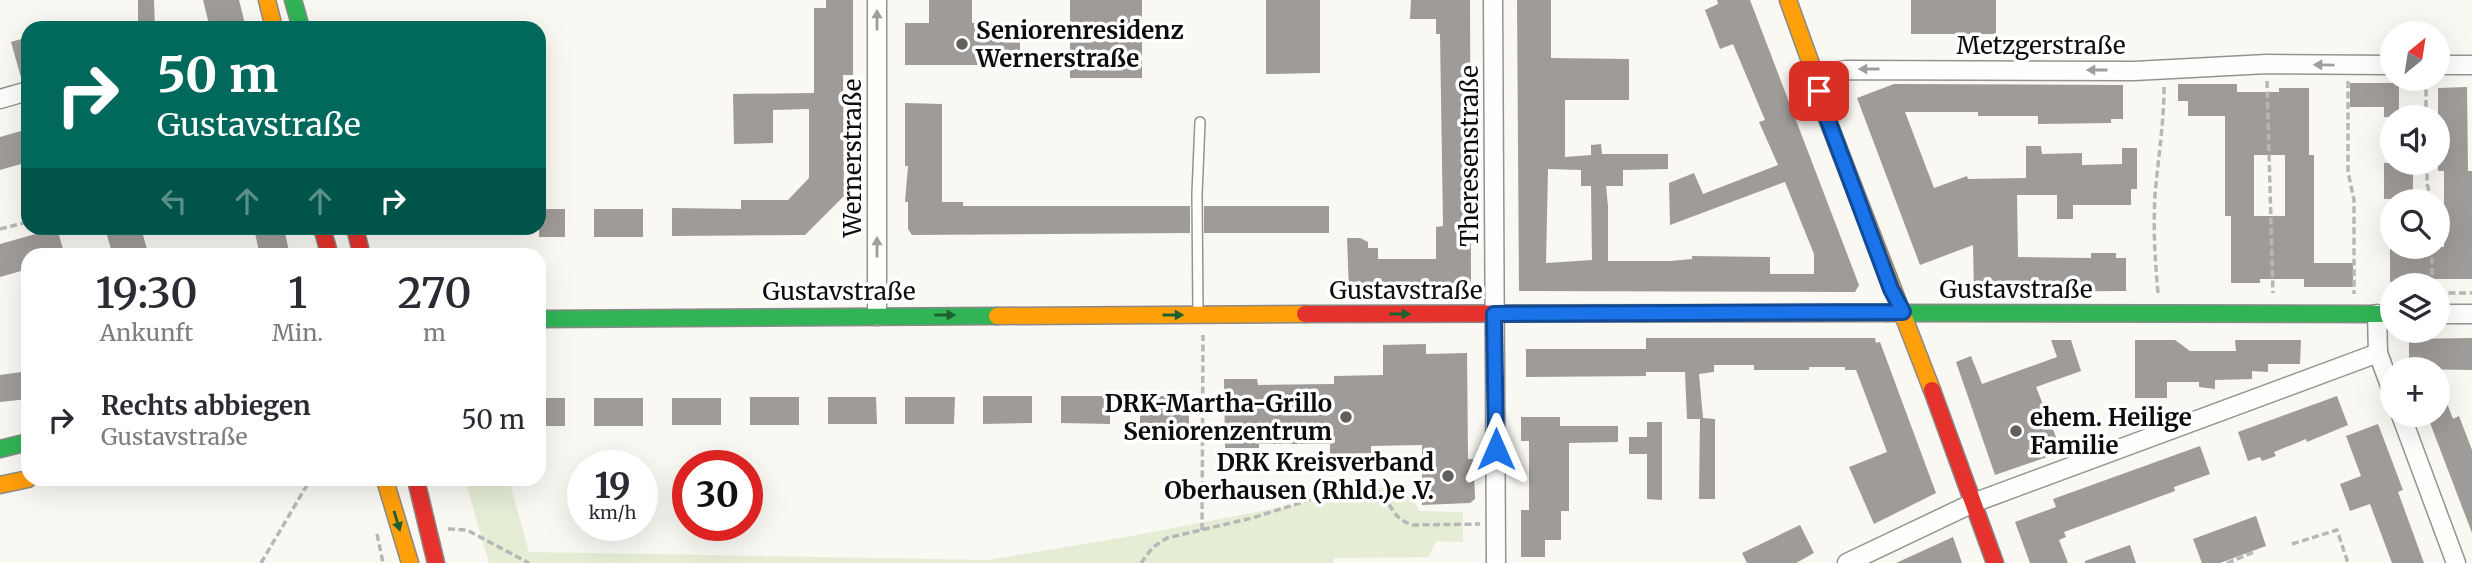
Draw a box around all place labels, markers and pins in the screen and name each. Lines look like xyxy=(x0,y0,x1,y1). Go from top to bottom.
place label: Seniorenresidenz Wernerstraße xyxy=(975,15,1184,74)
marker: Seniorenresidenz Wernerstraße xyxy=(954,36,970,52)
pin xyxy=(1789,61,1849,121)
place label: DRK-Martha-Grillo Seniorenzentrum xyxy=(1104,388,1332,447)
place label: ehem. Heilige Familie xyxy=(2030,402,2192,461)
marker: DRK-Martha-Grillo Seniorenzentrum xyxy=(1338,409,1354,425)
marker: ehem. Heilige Familie xyxy=(2008,423,2024,439)
place label: DRK Kreisverband Oberhausen (Rhld.)e .V. xyxy=(1164,447,1434,506)
marker: DRK Kreisverband Oberhausen (Rhld.)e .V. xyxy=(1440,468,1456,484)

